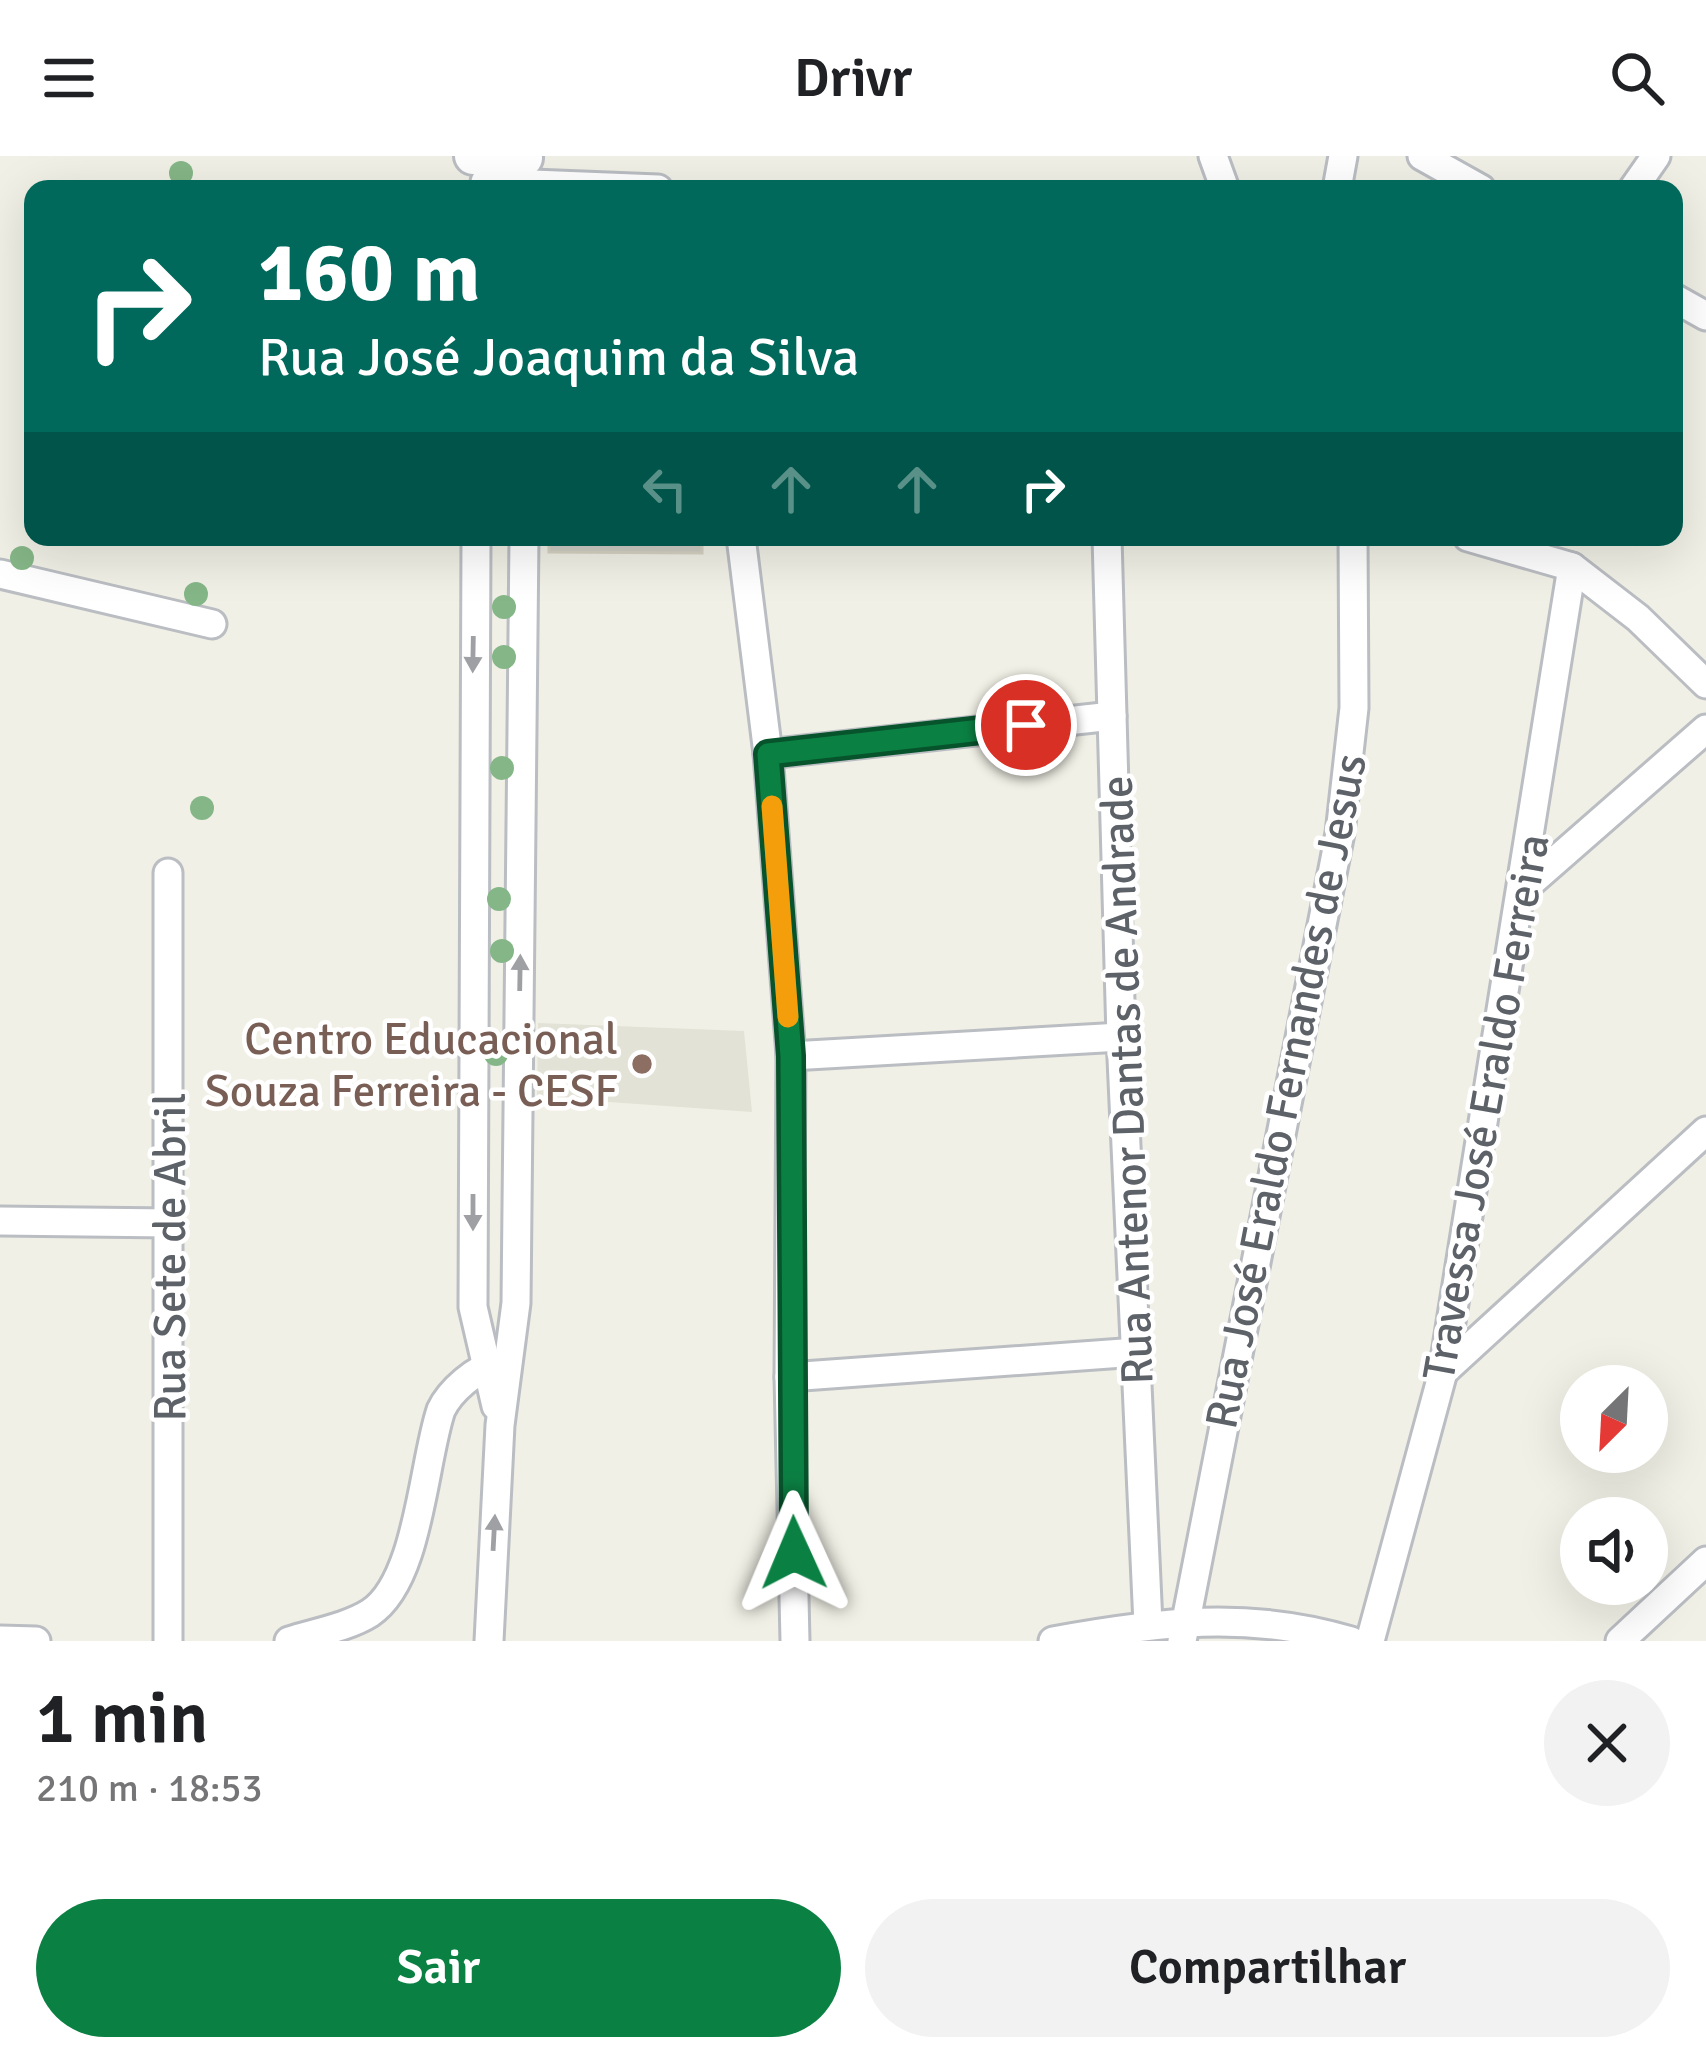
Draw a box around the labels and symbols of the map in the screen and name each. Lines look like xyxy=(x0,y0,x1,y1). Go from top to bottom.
one-way arrow xyxy=(464,636,483,674)
pin xyxy=(975,674,1077,776)
street label: Rua José Eraldo Fernandes de Jesus xyxy=(1194,749,1379,1433)
street label: Rua Antenor Dantas de Andrade xyxy=(1089,774,1166,1385)
street label: Travessa José Eraldo Ferreira xyxy=(1411,830,1562,1385)
one-way arrow xyxy=(511,953,530,991)
place label: Centro Educacional Souza Ferreira - CESF xyxy=(205,1012,618,1119)
marker: Centro Educacional Souza Ferreira - CESF xyxy=(629,1051,655,1077)
street label: Rua Sete de Abril xyxy=(143,1093,198,1421)
one-way arrow xyxy=(463,1194,483,1232)
north arrow xyxy=(1560,1365,1668,1473)
position arrow xyxy=(731,1490,857,1616)
one-way arrow xyxy=(485,1514,504,1551)

